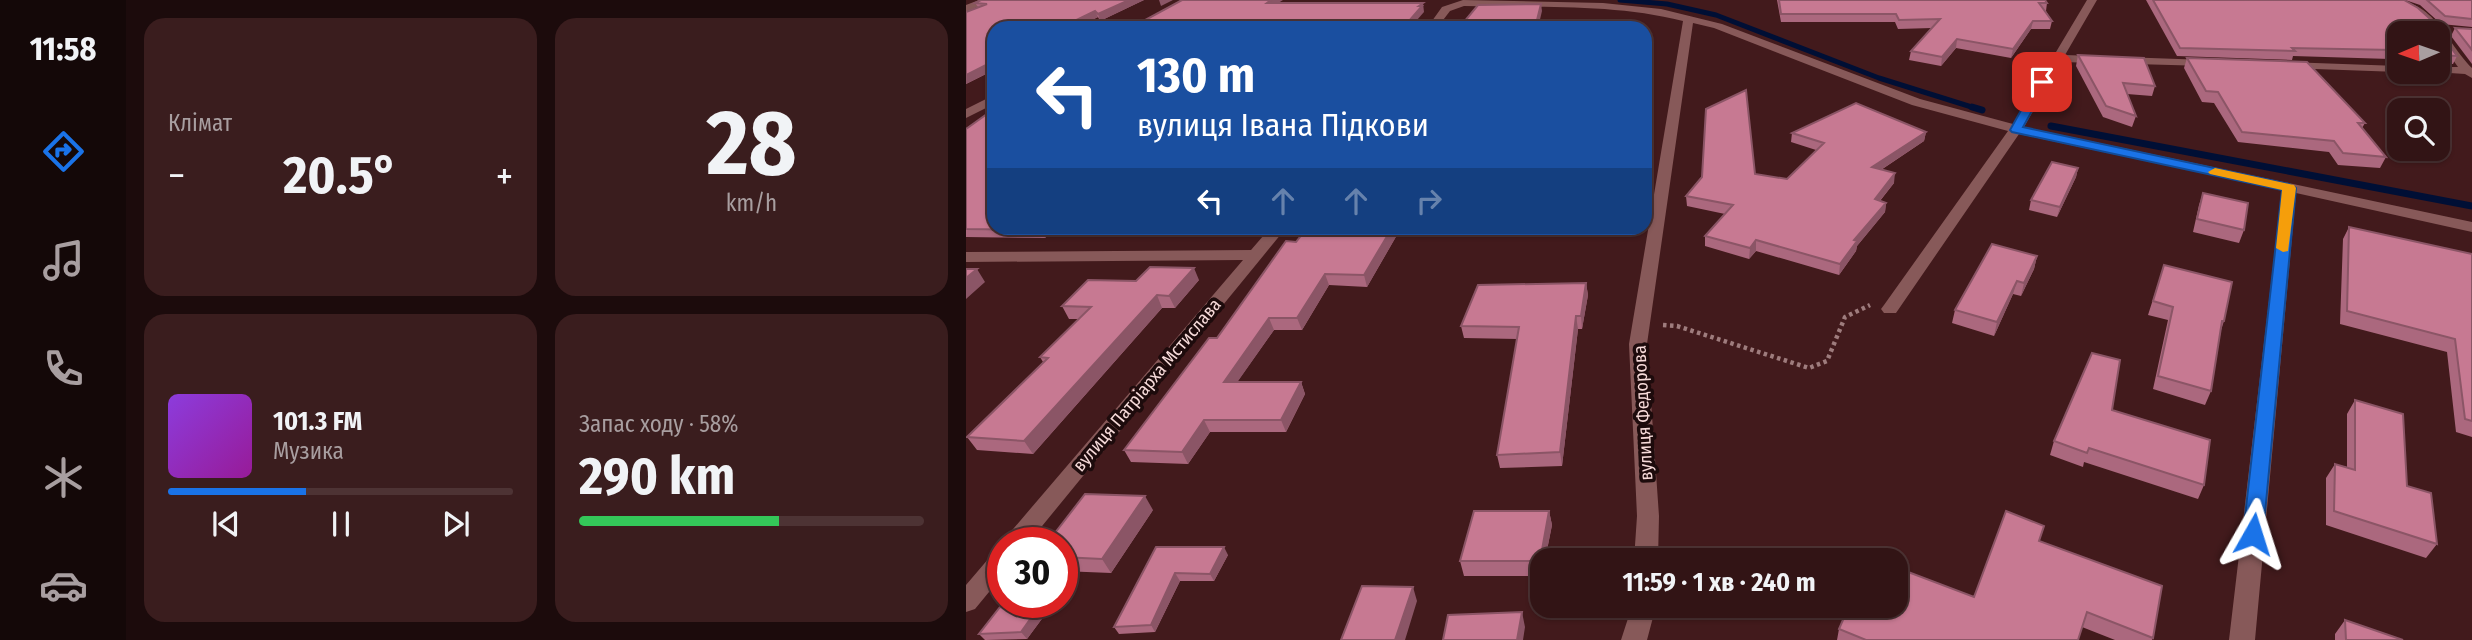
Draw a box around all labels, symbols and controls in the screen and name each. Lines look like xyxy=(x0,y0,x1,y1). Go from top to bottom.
north arrow xyxy=(2387,21,2450,84)
map controls xyxy=(2387,21,2450,161)
text: 11:58 xyxy=(30,30,96,68)
text: 130 m xyxy=(1137,46,1255,105)
icon: left xyxy=(1022,49,1113,140)
pin xyxy=(2012,52,2072,112)
icon: arrive xyxy=(2023,63,2061,101)
text: 28 xyxy=(706,89,797,198)
button: search xyxy=(2387,98,2450,161)
text: вулиця Івана Підкови xyxy=(1137,106,1429,144)
text: Клімат xyxy=(168,109,232,137)
icon: directions xyxy=(39,127,88,176)
text: 20.5° xyxy=(283,144,398,207)
text: − xyxy=(168,153,185,199)
text: + xyxy=(496,153,513,199)
icon: left xyxy=(1191,182,1229,220)
icon: ahead xyxy=(1264,182,1302,220)
icon: ahead xyxy=(1337,182,1375,220)
icon: right xyxy=(1410,182,1448,220)
text: km/h xyxy=(726,189,777,217)
icon: music xyxy=(39,236,88,285)
street label: вулиця Патріарха Мстислава xyxy=(1068,294,1226,476)
icon: phone xyxy=(39,344,88,393)
street label: вулиця Федорова xyxy=(1628,345,1658,481)
text: 101.3 FM xyxy=(273,406,362,437)
text: Запас ходу · 58% xyxy=(579,410,738,438)
text: Музика xyxy=(273,437,344,465)
text: 290 km xyxy=(579,445,735,508)
icon: climate xyxy=(39,453,88,502)
position arrow xyxy=(2216,497,2290,571)
icon: previous xyxy=(207,505,245,543)
icon: pause xyxy=(322,505,360,543)
icon: next xyxy=(437,505,475,543)
speed limit sign: 30 xyxy=(987,527,1078,618)
icon: car xyxy=(39,561,88,610)
text: 11:59 · 1 хв · 240 m xyxy=(1622,567,1816,598)

